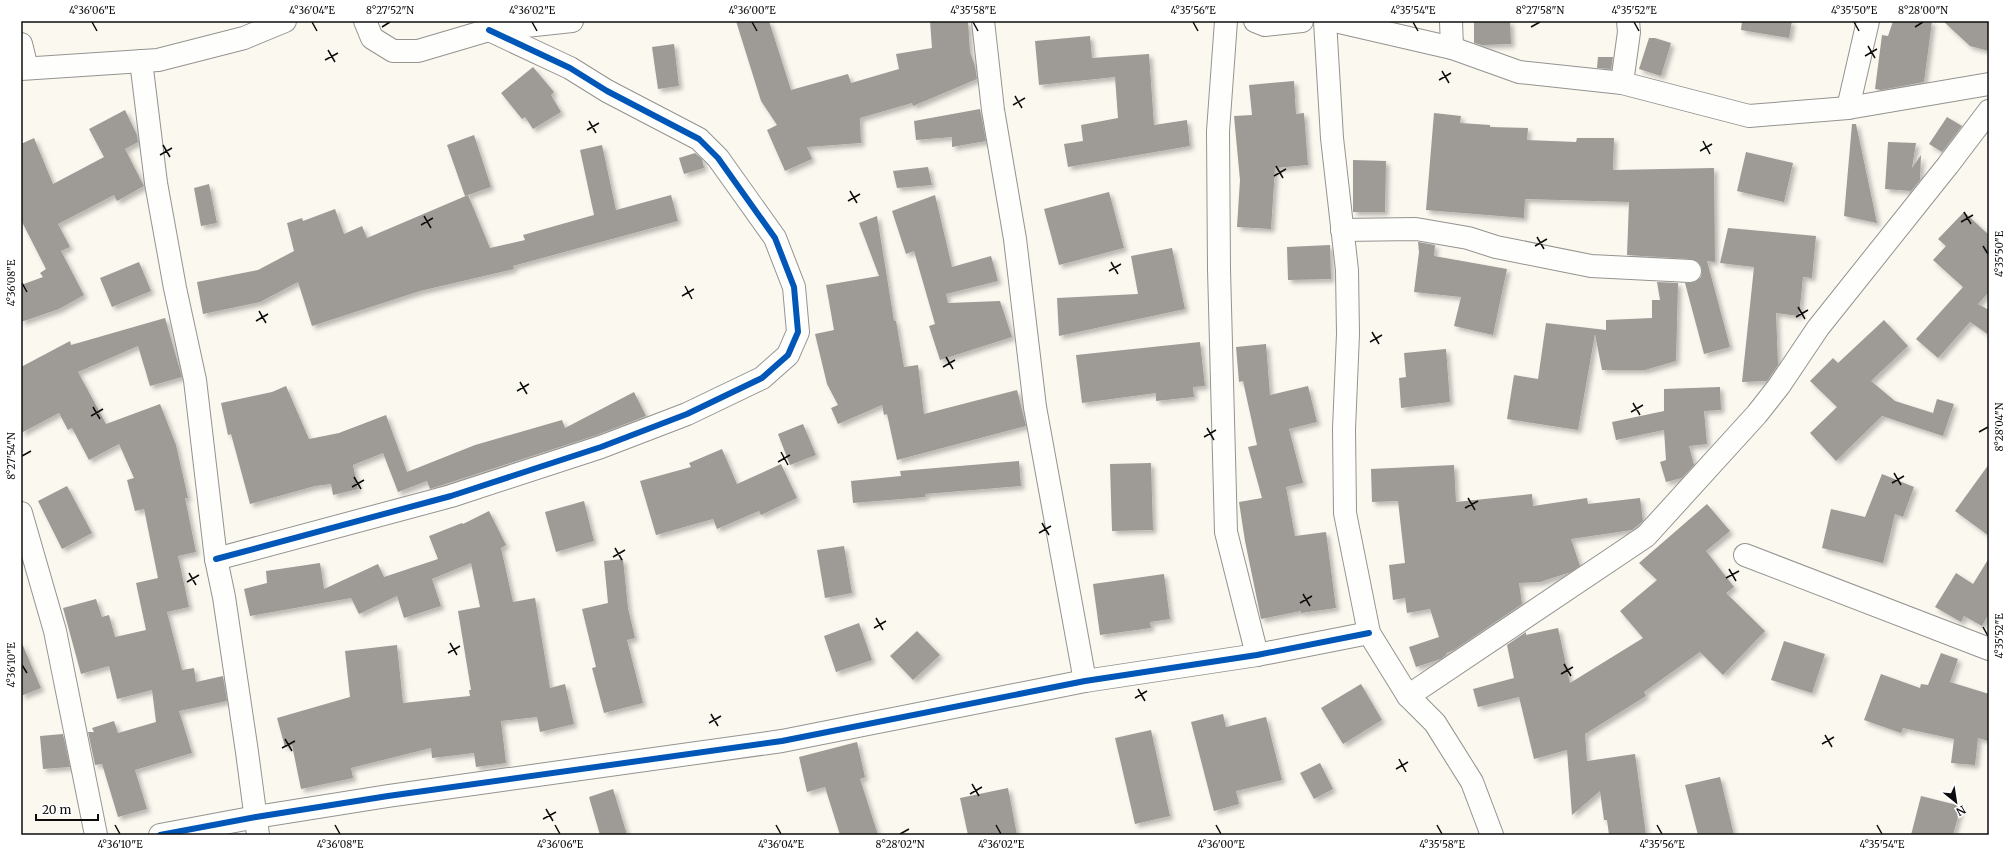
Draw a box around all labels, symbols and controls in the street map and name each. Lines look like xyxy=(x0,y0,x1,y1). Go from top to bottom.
text: 4°36'06"E xyxy=(69,4,116,17)
text: 4°36'04"E xyxy=(289,4,336,17)
text: 8°27'52"N xyxy=(366,4,414,17)
text: 4°36'02"E xyxy=(509,4,556,17)
text: 4°36'00"E xyxy=(728,4,776,17)
text: 4°35'58"E xyxy=(950,4,996,17)
text: 4°35'56"E xyxy=(1170,4,1216,17)
text: 4°35'54"E xyxy=(1391,4,1436,17)
text: 8°27'58"N xyxy=(1516,4,1564,17)
text: 4°35'52"E xyxy=(1611,4,1657,17)
text: 4°35'50"E xyxy=(1831,4,1878,17)
text: 8°28'00"N xyxy=(1898,4,1948,17)
text: 4°35'50"E xyxy=(1993,230,2006,277)
text: 4°36'08"E xyxy=(5,259,18,306)
text: 8°28'04"N xyxy=(1993,402,2006,451)
text: 8°27'54"N xyxy=(5,432,18,480)
text: 4°35'52"E xyxy=(1993,613,2006,659)
text: 4°36'10"E xyxy=(5,642,18,687)
north arrow xyxy=(1936,782,1976,822)
scale bar xyxy=(36,796,98,822)
text: 20 m xyxy=(42,802,71,817)
text: N xyxy=(1953,802,1968,819)
text: 4°36'10"E xyxy=(98,838,143,851)
text: 4°36'08"E xyxy=(317,838,364,851)
text: 4°36'06"E xyxy=(537,838,584,851)
text: 4°36'04"E xyxy=(758,838,805,851)
text: 8°28'02"N xyxy=(875,838,925,851)
text: 4°36'02"E xyxy=(978,838,1025,851)
text: 4°36'00"E xyxy=(1197,838,1245,851)
text: 4°35'58"E xyxy=(1419,838,1465,851)
text: 4°35'56"E xyxy=(1639,838,1685,851)
text: 4°35'54"E xyxy=(1860,838,1905,851)

